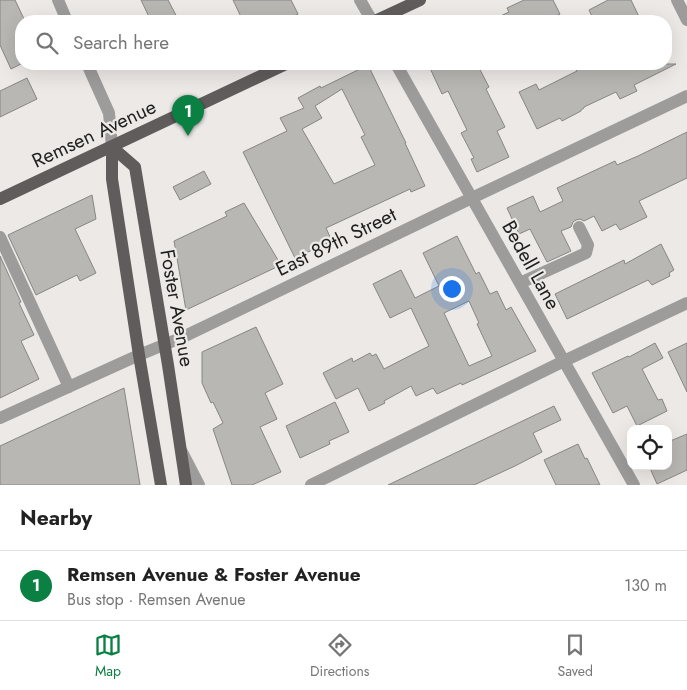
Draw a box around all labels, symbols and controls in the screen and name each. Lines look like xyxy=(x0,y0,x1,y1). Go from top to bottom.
search box xyxy=(15,15,672,70)
icon: search xyxy=(33,29,61,57)
text: Search here xyxy=(73,29,169,56)
street label: Remsen Avenue xyxy=(27,92,161,176)
pin: 1 xyxy=(172,95,204,136)
street label: East 89th Street xyxy=(271,200,401,284)
street label: Bedell Lane xyxy=(495,215,567,315)
street label: Foster Avenue xyxy=(152,247,202,369)
your location xyxy=(439,276,465,302)
map controls xyxy=(627,425,672,470)
button: locate xyxy=(627,425,672,470)
text: Nearby xyxy=(20,503,92,533)
text: Remsen Avenue & Foster Avenue xyxy=(67,561,361,588)
text: 1 xyxy=(32,574,40,597)
text: 130 m xyxy=(624,574,667,597)
text: Bus stop · Remsen Avenue xyxy=(67,588,246,611)
tab: Map xyxy=(94,631,122,681)
tab: Directions xyxy=(310,631,369,681)
tab: Saved xyxy=(557,631,593,681)

